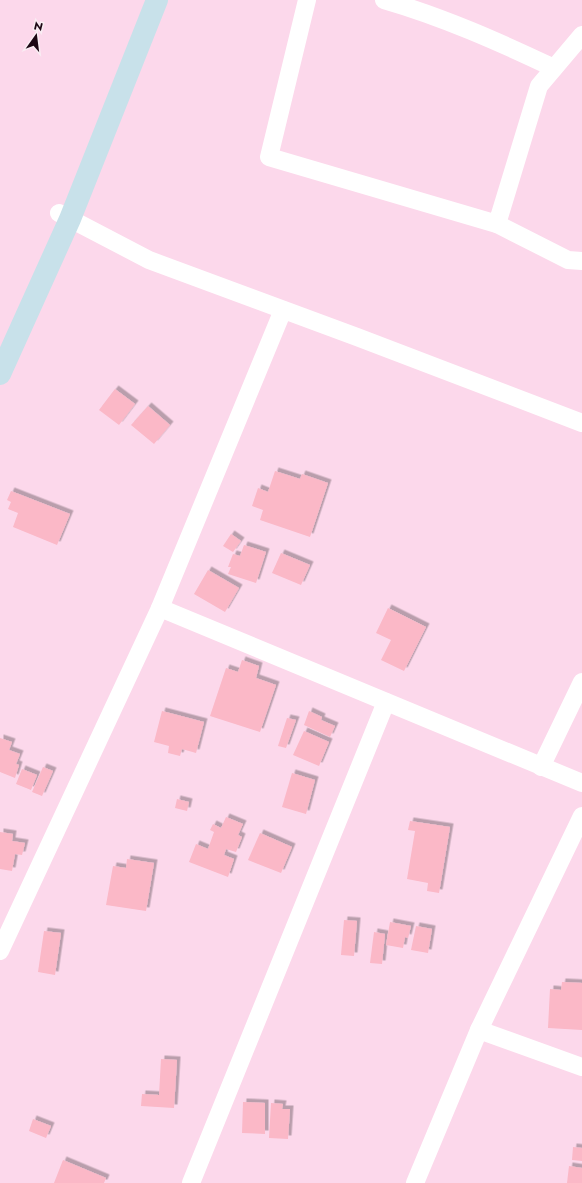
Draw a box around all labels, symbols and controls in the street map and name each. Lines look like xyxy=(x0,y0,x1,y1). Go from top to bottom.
north arrow xyxy=(16,16,56,56)
text: N xyxy=(32,17,45,35)

